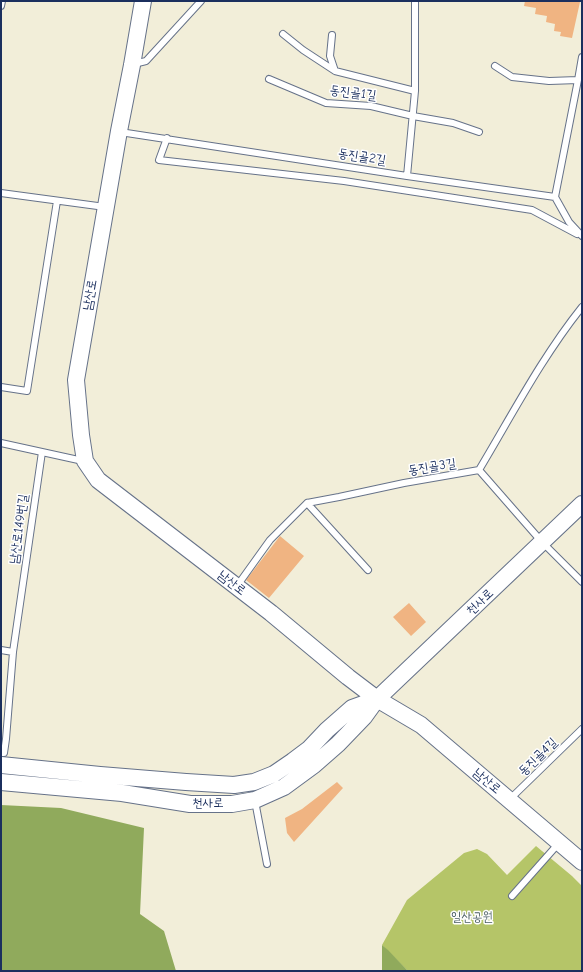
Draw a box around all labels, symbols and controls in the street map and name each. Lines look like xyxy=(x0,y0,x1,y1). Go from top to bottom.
street label: 동진골1길 xyxy=(329,82,377,104)
street label: 동진골2길 xyxy=(337,145,387,169)
street label: 남산로 xyxy=(80,278,100,312)
street label: 동진골3길 xyxy=(407,456,457,478)
street label: 남산로149번길 xyxy=(6,493,32,565)
street label: 남산로 xyxy=(215,567,249,599)
street label: 천사로 xyxy=(463,586,497,618)
street label: 동진골4길 xyxy=(515,735,561,779)
street label: 남산로 xyxy=(470,765,504,797)
street label: 천사로 xyxy=(192,795,224,811)
park label: 일산공원 xyxy=(451,909,493,925)

